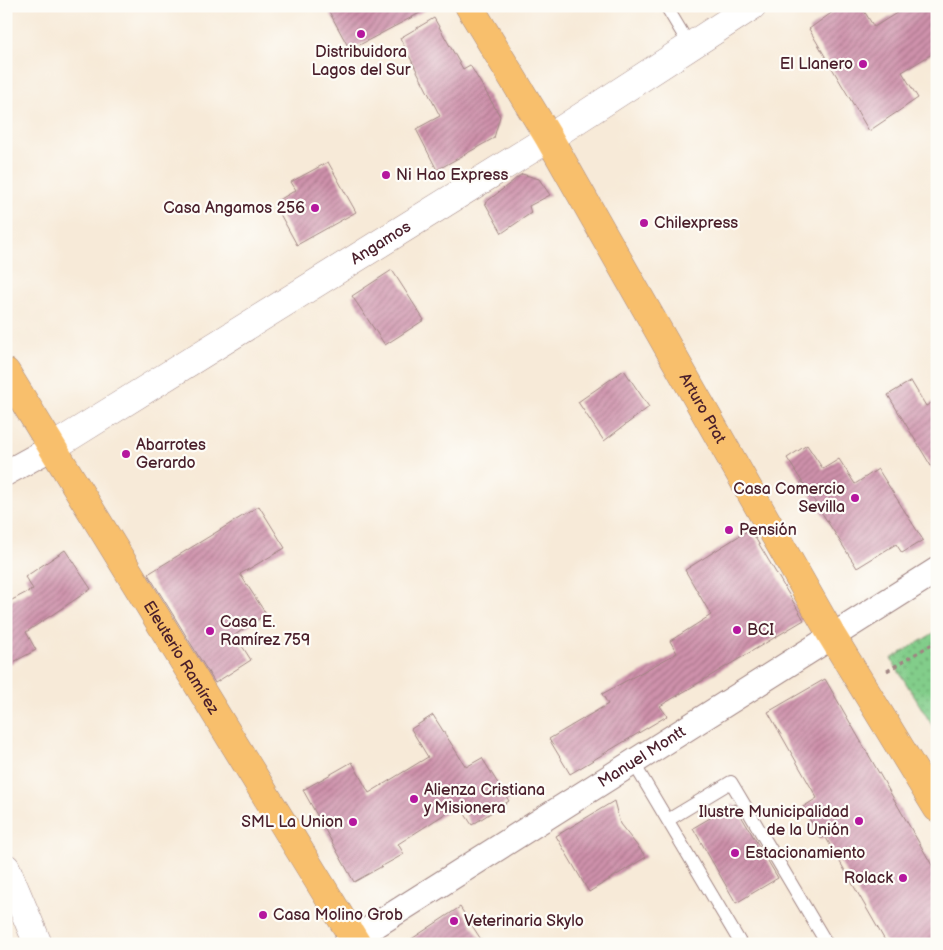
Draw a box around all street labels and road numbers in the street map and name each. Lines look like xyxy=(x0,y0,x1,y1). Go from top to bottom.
street label: Angamos xyxy=(347,217,414,269)
street label: Arturo Prat xyxy=(675,370,730,447)
street label: Eleuterio Ramírez xyxy=(139,597,223,718)
street label: Manuel Montt xyxy=(594,722,689,792)

